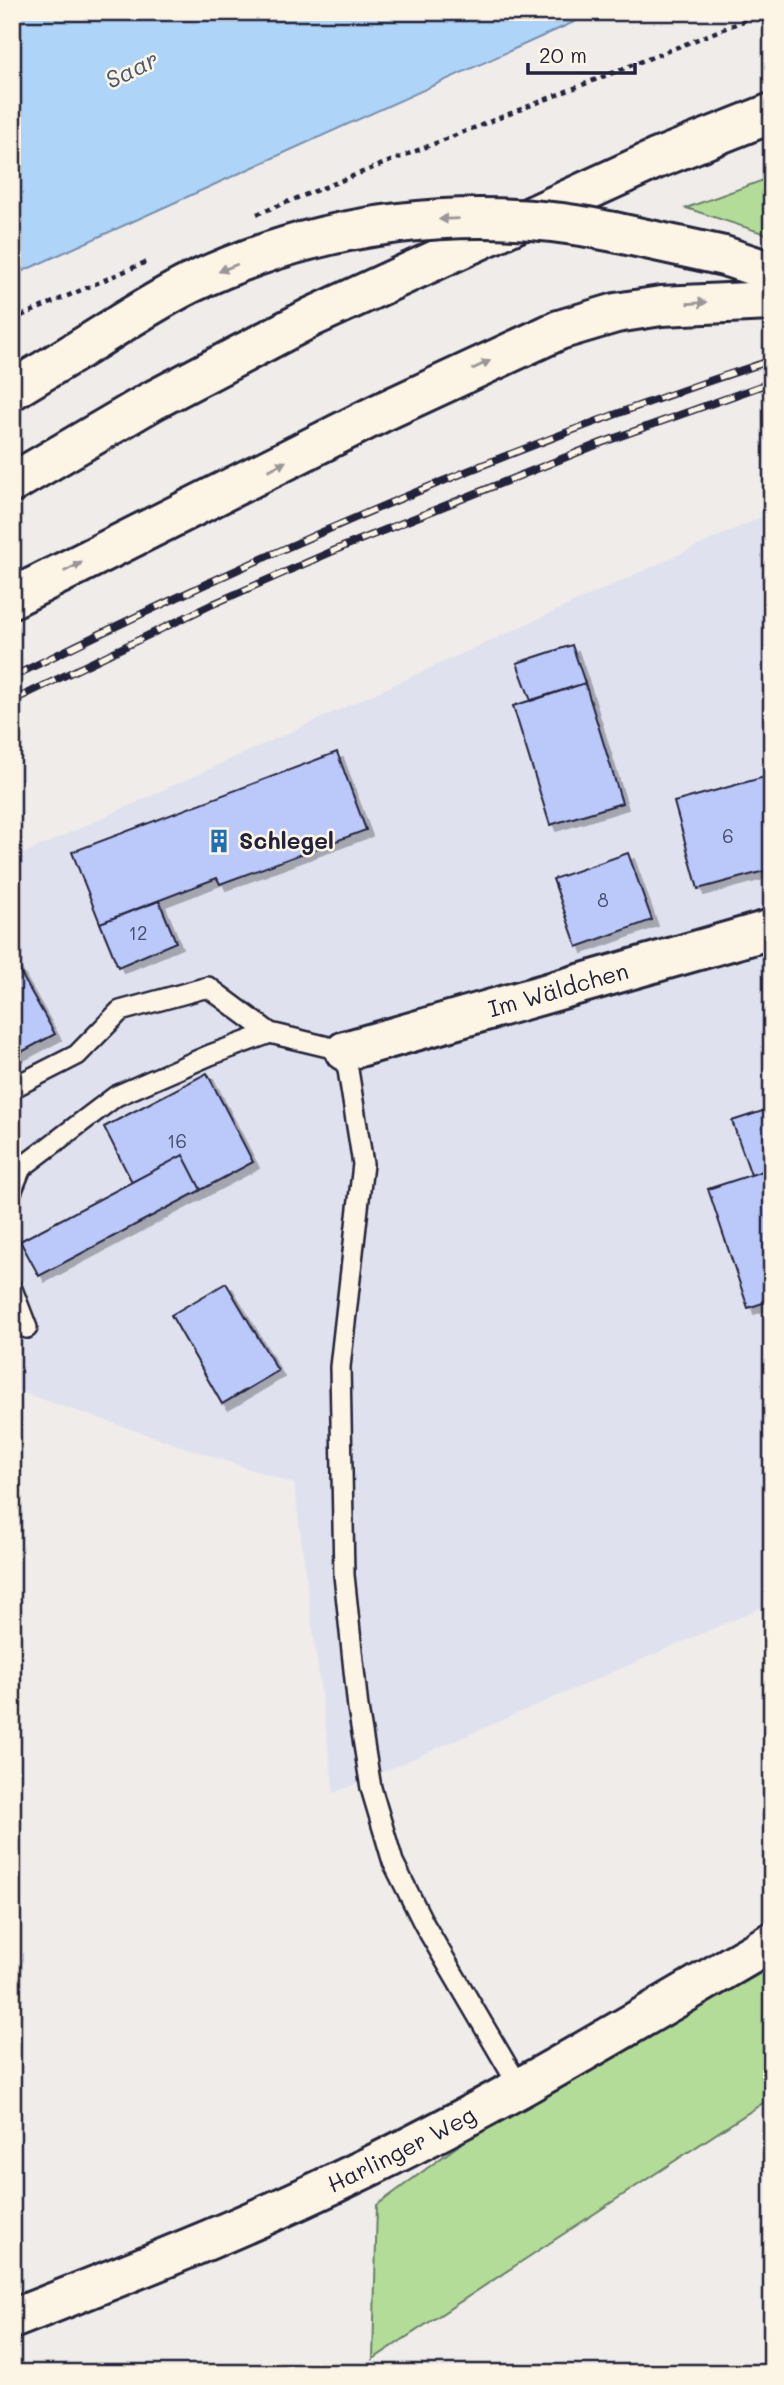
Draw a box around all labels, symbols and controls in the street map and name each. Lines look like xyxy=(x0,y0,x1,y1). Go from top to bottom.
scale bar xyxy=(528,32,635,76)
text: 20 m xyxy=(539,41,587,68)
water label: Saar xyxy=(100,43,163,95)
one-way arrow xyxy=(438,213,460,224)
one-way arrow xyxy=(218,263,239,274)
one-way arrow xyxy=(687,297,709,308)
one-way arrow xyxy=(471,360,491,371)
one-way arrow xyxy=(267,460,287,471)
one-way arrow xyxy=(63,562,83,573)
house number: 6 xyxy=(722,823,734,848)
place label: Schlegel xyxy=(239,825,334,855)
building icon: Schlegel xyxy=(205,827,233,855)
house number: 8 xyxy=(597,887,609,912)
house number: 12 xyxy=(128,920,148,945)
street label: Im Wäldchen xyxy=(485,955,632,1023)
house number: 16 xyxy=(167,1128,187,1153)
street label: Harlinger Weg xyxy=(322,2099,480,2199)

